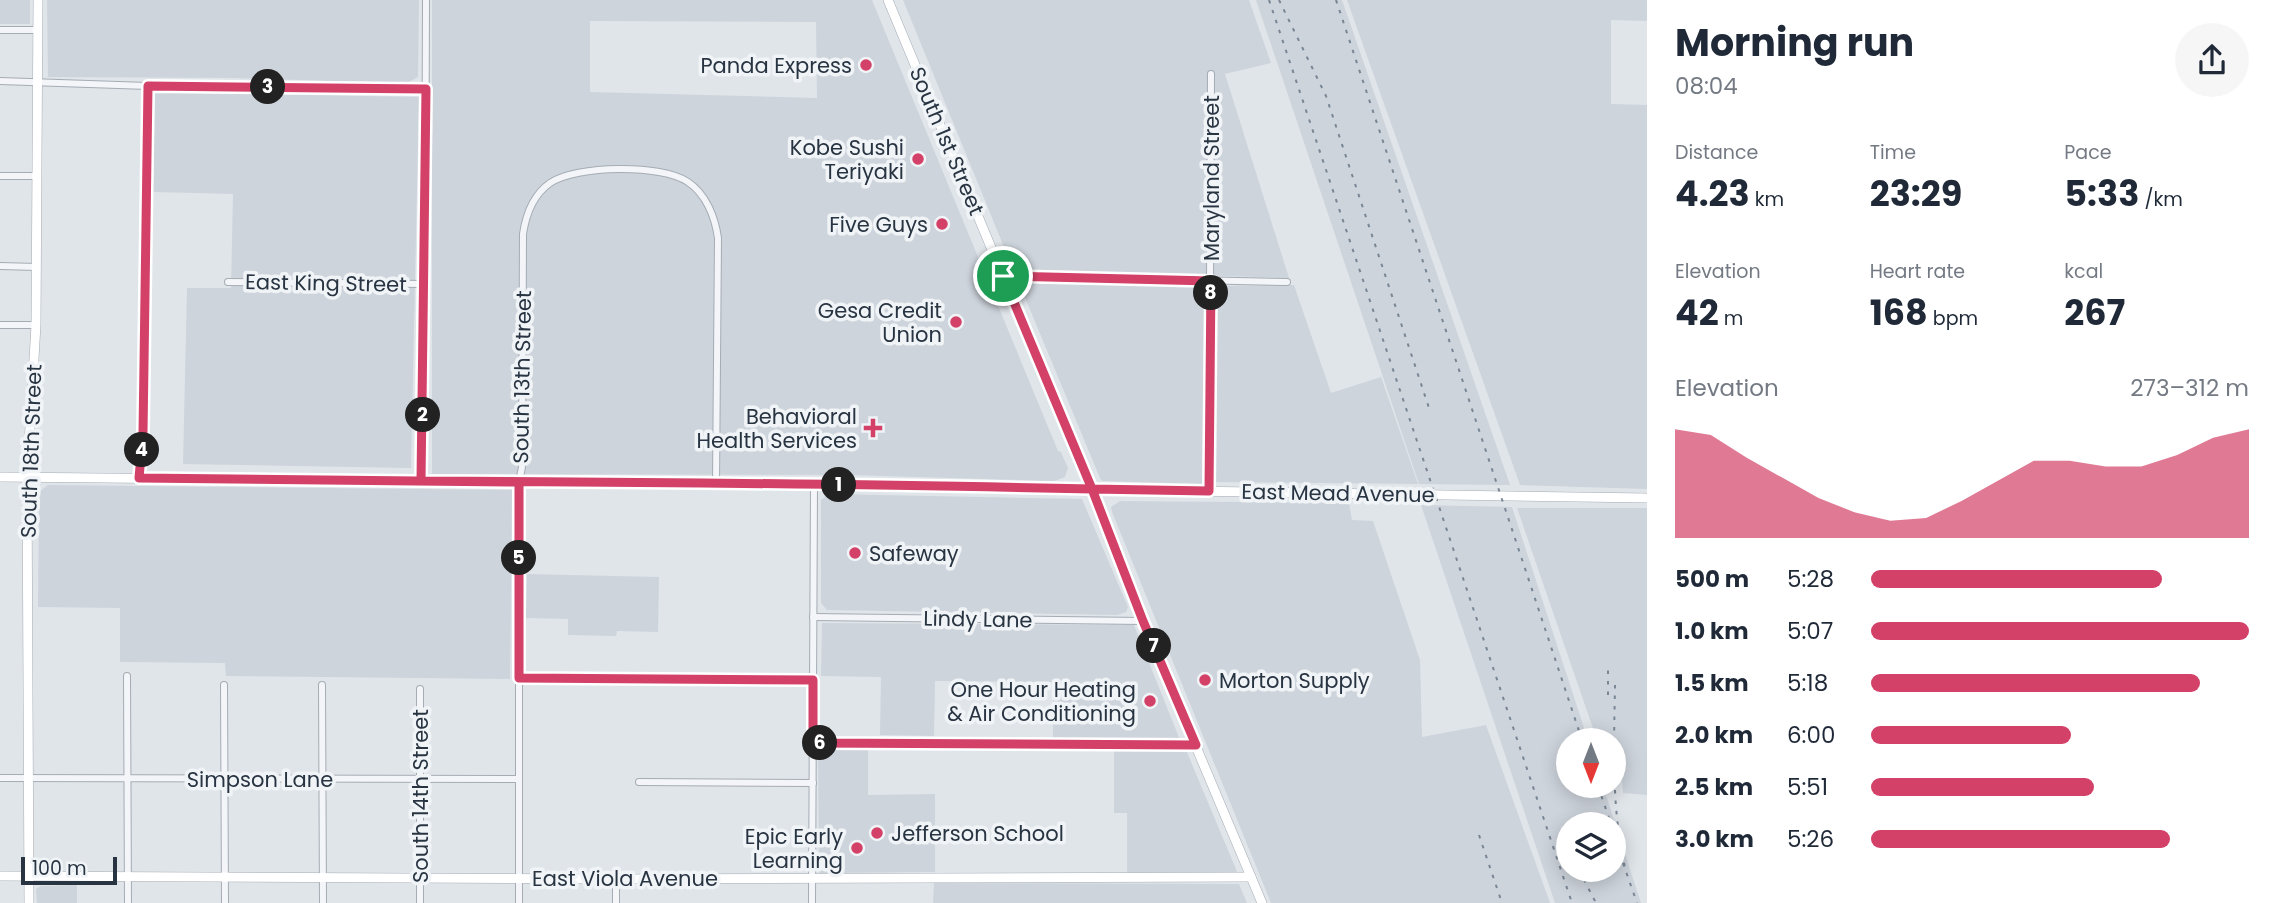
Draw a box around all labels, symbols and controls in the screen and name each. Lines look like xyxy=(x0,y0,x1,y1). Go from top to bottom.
text: Morning run xyxy=(1675,16,1914,69)
button: share xyxy=(2175,23,2249,97)
place label: Panda Express xyxy=(700,51,852,80)
marker: Panda Express xyxy=(858,57,874,73)
street label: South 1st Street xyxy=(903,62,991,220)
pin: 3 xyxy=(250,70,286,104)
text: 08:04 xyxy=(1675,70,1738,102)
text: 3 xyxy=(262,73,273,100)
street label: Maryland Street xyxy=(1197,95,1226,261)
place label: Kobe Sushi Teriyaki xyxy=(790,133,904,186)
text: Distance xyxy=(1675,139,1758,166)
text: Time xyxy=(1870,139,1916,166)
text: Pace xyxy=(2064,139,2112,166)
marker: Kobe Sushi Teriyaki xyxy=(910,151,926,167)
text: 4.23 xyxy=(1675,169,1750,218)
text: 23:29 xyxy=(1870,169,1962,218)
text: 5:33 xyxy=(2064,169,2139,218)
text: km xyxy=(1750,186,1784,213)
text: /km xyxy=(2139,186,2183,213)
place label: Five Guys xyxy=(829,210,928,239)
marker: Five Guys xyxy=(934,216,950,232)
pin xyxy=(973,246,1033,306)
icon: arrive xyxy=(984,257,1022,295)
text: Elevation xyxy=(1675,258,1761,285)
text: Heart rate xyxy=(1870,258,1965,285)
text: kcal xyxy=(2064,258,2103,285)
street label: East King Street xyxy=(245,267,407,299)
pin: 8 xyxy=(1194,276,1228,310)
text: 8 xyxy=(1204,279,1217,306)
text: 42 xyxy=(1675,288,1719,337)
text: 168 xyxy=(1870,288,1928,337)
text: 267 xyxy=(2064,288,2125,337)
street label: South 13th Street xyxy=(506,290,538,464)
place label: Gesa Credit Union xyxy=(818,296,942,349)
text: m xyxy=(1719,305,1743,332)
text: bpm xyxy=(1928,305,1978,332)
marker: Gesa Credit Union xyxy=(948,314,964,330)
street label: South 18th Street xyxy=(13,364,49,538)
text: Elevation xyxy=(1675,372,1779,404)
text: 273–312 m xyxy=(2130,372,2249,404)
pin: 2 xyxy=(406,398,440,432)
text: 2 xyxy=(417,401,428,428)
place label: Behavioral Health Services xyxy=(697,402,857,455)
marker: Behavioral Health Services xyxy=(863,418,883,438)
pin: 4 xyxy=(124,433,160,468)
text: 4 xyxy=(135,436,148,463)
pin: 1 xyxy=(822,468,856,503)
text: 1 xyxy=(835,471,842,498)
street label: East Mead Avenue xyxy=(1241,477,1435,509)
place label: Safeway xyxy=(869,539,959,568)
pin: 5 xyxy=(502,540,536,576)
text: 5 xyxy=(512,544,525,571)
marker: Safeway xyxy=(847,545,863,561)
text: 500 m xyxy=(1675,563,1749,595)
text: 5:28 xyxy=(1787,563,1834,595)
street label: Lindy Lane xyxy=(923,604,1033,634)
text: 1.0 km xyxy=(1675,615,1749,647)
text: 5:07 xyxy=(1787,615,1833,647)
pin: 7 xyxy=(1136,628,1172,664)
text: 7 xyxy=(1148,632,1159,659)
place label: Morton Supply xyxy=(1219,666,1370,695)
text: 1.5 km xyxy=(1675,667,1749,699)
text: 5:18 xyxy=(1787,667,1828,699)
marker: Morton Supply xyxy=(1197,672,1213,688)
place label: One Hour Heating & Air Conditioning xyxy=(947,675,1136,728)
marker: One Hour Heating & Air Conditioning xyxy=(1142,693,1158,709)
street label: South 14th Street xyxy=(406,709,435,883)
text: 2.0 km xyxy=(1675,719,1753,751)
text: 6:00 xyxy=(1787,719,1835,751)
pin: 6 xyxy=(802,726,838,760)
north arrow xyxy=(1556,728,1626,798)
map controls xyxy=(1556,728,1626,882)
text: 6 xyxy=(813,729,826,756)
street label: Simpson Lane xyxy=(187,765,333,794)
text: 2.5 km xyxy=(1675,771,1753,803)
text: 5:51 xyxy=(1787,771,1828,803)
button: layers xyxy=(1556,812,1626,882)
place label: Jefferson School xyxy=(891,819,1064,848)
place label: Epic Early Learning xyxy=(745,822,843,875)
text: 3.0 km xyxy=(1675,823,1754,855)
text: 5:26 xyxy=(1787,823,1834,855)
marker: Jefferson School xyxy=(869,825,885,841)
marker: Epic Early Learning xyxy=(849,840,865,856)
scale bar xyxy=(21,854,117,886)
text: 100 m xyxy=(32,855,87,882)
street label: East Viola Avenue xyxy=(532,864,718,893)

